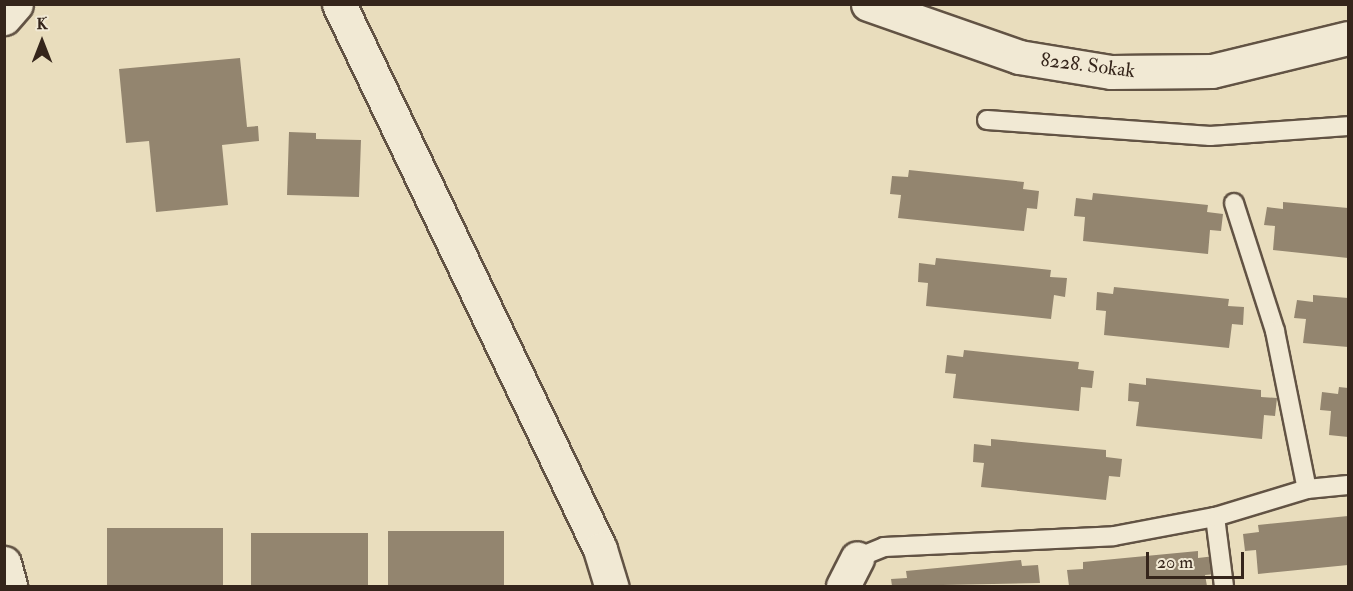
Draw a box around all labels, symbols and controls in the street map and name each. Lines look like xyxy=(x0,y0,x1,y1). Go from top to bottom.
north arrow xyxy=(12,12,72,72)
text: K xyxy=(36,14,48,34)
street label: 8228. Sokak xyxy=(1039,47,1137,83)
scale bar xyxy=(1149,540,1246,578)
text: 20 m xyxy=(1157,551,1193,574)

